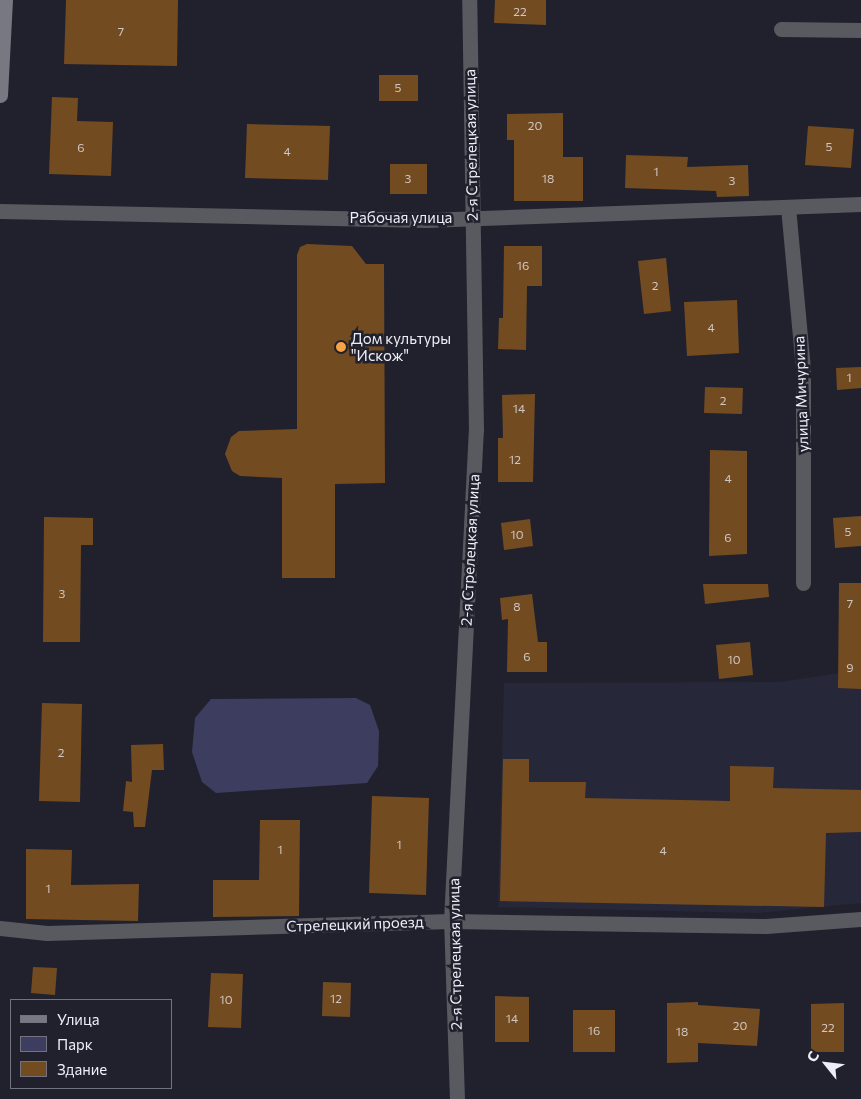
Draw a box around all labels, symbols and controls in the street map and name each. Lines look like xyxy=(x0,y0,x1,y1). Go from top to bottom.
house number: 22 xyxy=(513,5,527,19)
house number: 7 xyxy=(118,25,124,39)
street label: 2-я Стрелецкая улица xyxy=(461,69,481,221)
house number: 5 xyxy=(395,81,401,95)
house number: 20 xyxy=(528,119,542,133)
house number: 5 xyxy=(826,140,832,154)
house number: 6 xyxy=(77,141,85,155)
house number: 4 xyxy=(283,145,291,159)
house number: 1 xyxy=(653,165,659,179)
house number: 3 xyxy=(405,172,411,186)
house number: 18 xyxy=(542,172,554,186)
house number: 3 xyxy=(729,174,735,188)
street label: Рабочая улица xyxy=(350,209,452,227)
house number: 16 xyxy=(517,259,529,273)
house number: 2 xyxy=(652,279,658,293)
house number: 4 xyxy=(707,321,715,335)
place label: Дом культуры "Искож" xyxy=(351,329,451,364)
street label: улица Мичурина xyxy=(790,336,812,452)
marker: Дом культуры "Искож" xyxy=(335,341,347,353)
house number: 1 xyxy=(846,371,852,385)
house number: 2 xyxy=(720,394,726,408)
house number: 14 xyxy=(513,402,525,416)
house number: 12 xyxy=(509,453,521,467)
house number: 4 xyxy=(724,472,732,486)
street label: 2-я Стрелецкая улица xyxy=(457,474,483,626)
house number: 5 xyxy=(845,525,851,539)
house number: 10 xyxy=(511,528,523,542)
house number: 6 xyxy=(724,531,732,545)
house number: 3 xyxy=(59,587,65,601)
house number: 7 xyxy=(847,597,853,611)
house number: 8 xyxy=(513,600,521,614)
house number: 6 xyxy=(523,650,531,664)
house number: 10 xyxy=(728,653,740,667)
house number: 9 xyxy=(846,661,854,675)
house number: 2 xyxy=(58,746,64,760)
house number: 1 xyxy=(396,838,402,852)
house number: 1 xyxy=(277,843,283,857)
house number: 4 xyxy=(659,844,667,858)
street label: 2-я Стрелецкая улица xyxy=(445,878,465,1030)
house number: 1 xyxy=(45,882,51,896)
street label: Стрелецкий проезд xyxy=(286,913,424,935)
house number: 12 xyxy=(330,992,342,1006)
house number: 10 xyxy=(220,993,232,1007)
legend xyxy=(10,999,172,1089)
text: Улица xyxy=(57,1010,99,1028)
house number: 14 xyxy=(506,1012,518,1026)
house number: 20 xyxy=(733,1019,747,1033)
house number: 22 xyxy=(821,1021,835,1035)
house number: 16 xyxy=(588,1024,600,1038)
house number: 18 xyxy=(676,1025,688,1039)
text: Парк xyxy=(57,1035,93,1053)
north arrow xyxy=(801,1039,851,1089)
text: С xyxy=(803,1048,822,1065)
text: Здание xyxy=(57,1060,107,1078)

